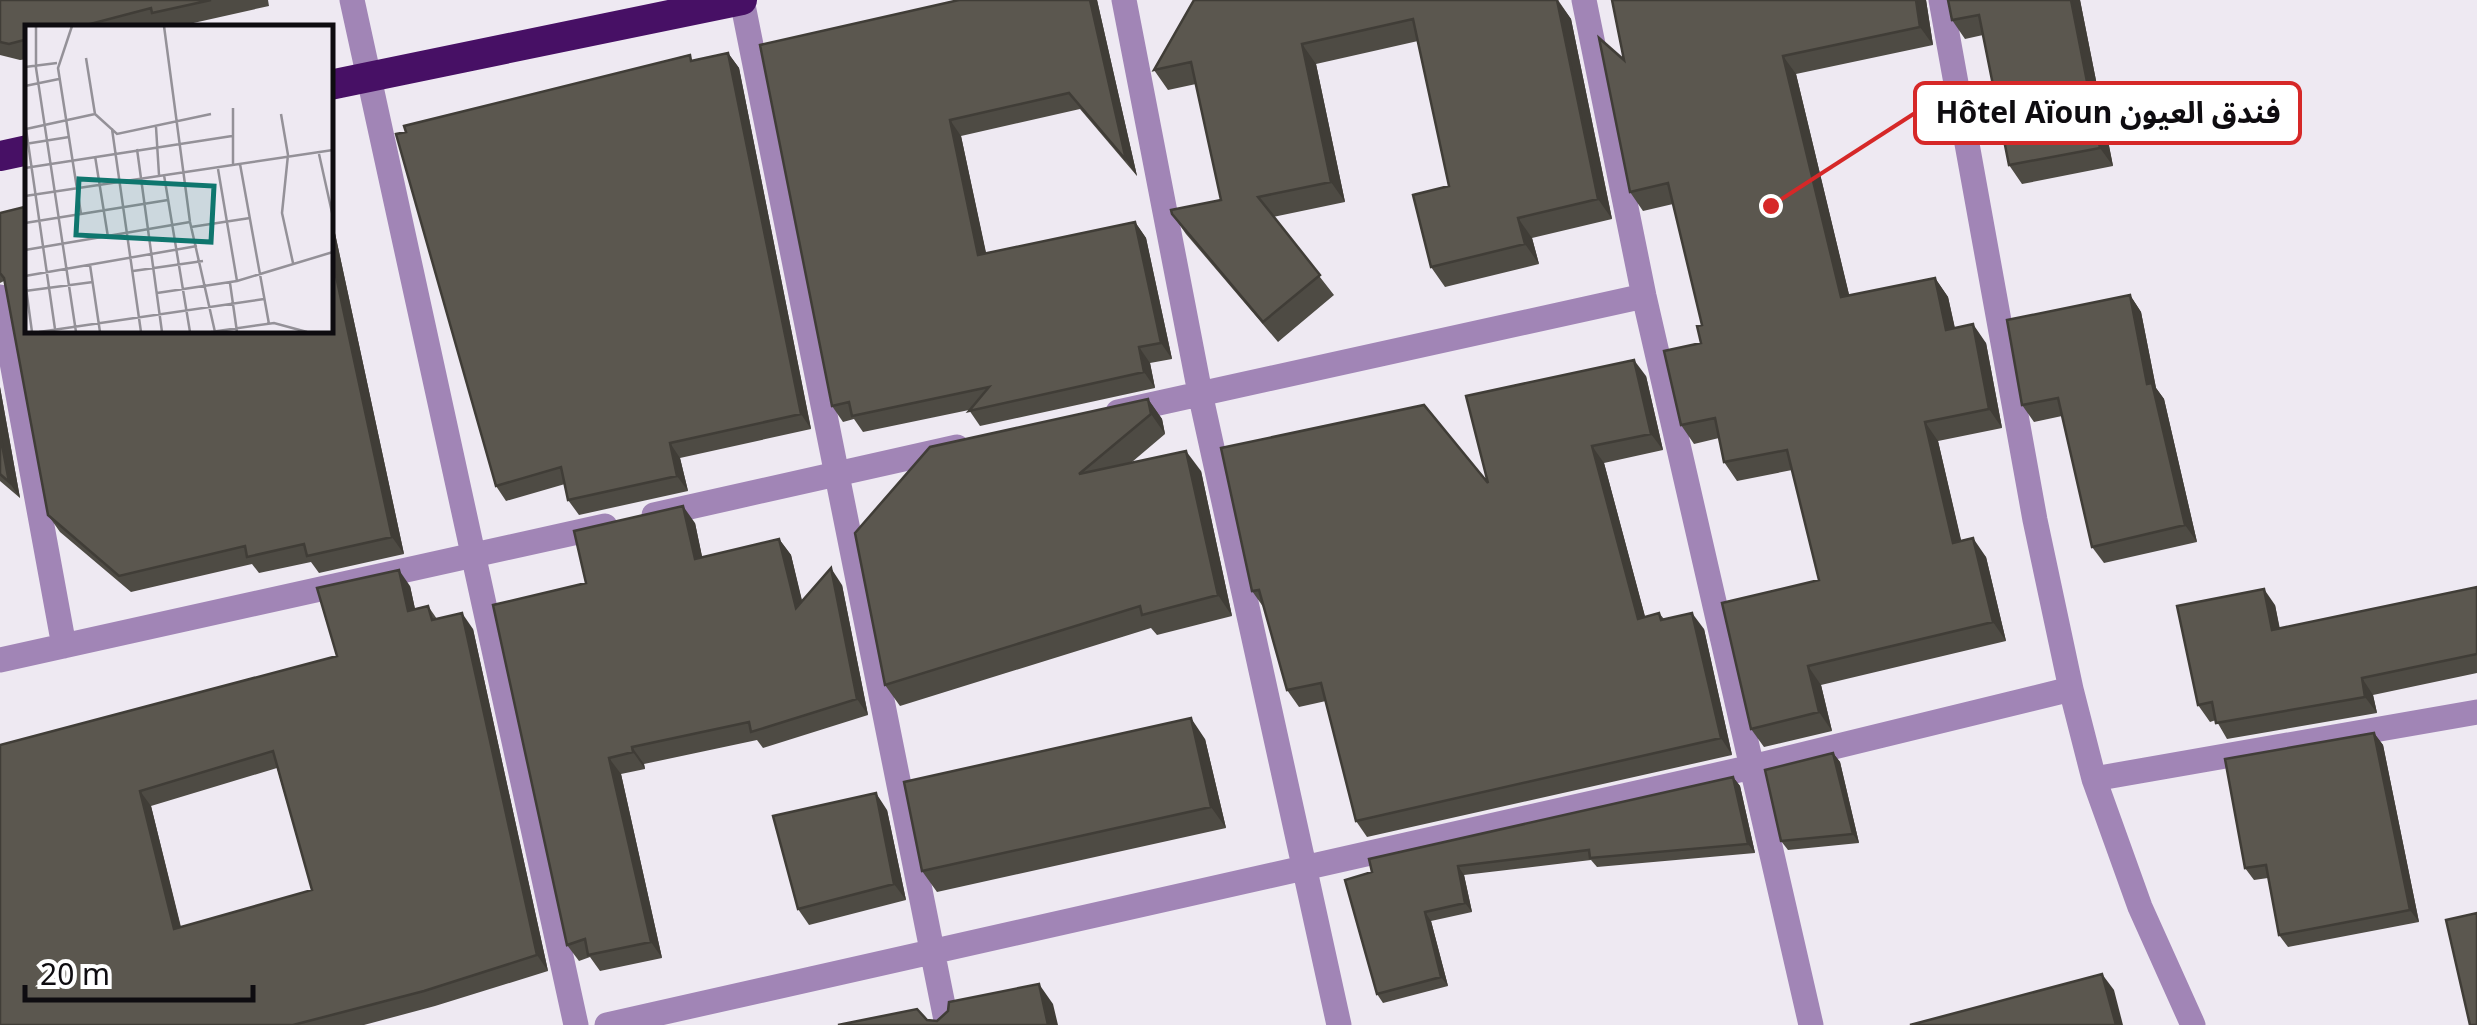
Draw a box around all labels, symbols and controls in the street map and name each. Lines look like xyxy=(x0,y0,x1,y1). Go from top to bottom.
inset map xyxy=(25,25,332,332)
callout: Hôtel Aïoun فندق العيون xyxy=(1915,83,2300,143)
text: Hôtel Aïoun فندق العيون xyxy=(1935,91,2281,132)
scale bar xyxy=(25,940,252,1002)
text: 20 m xyxy=(40,953,110,994)

